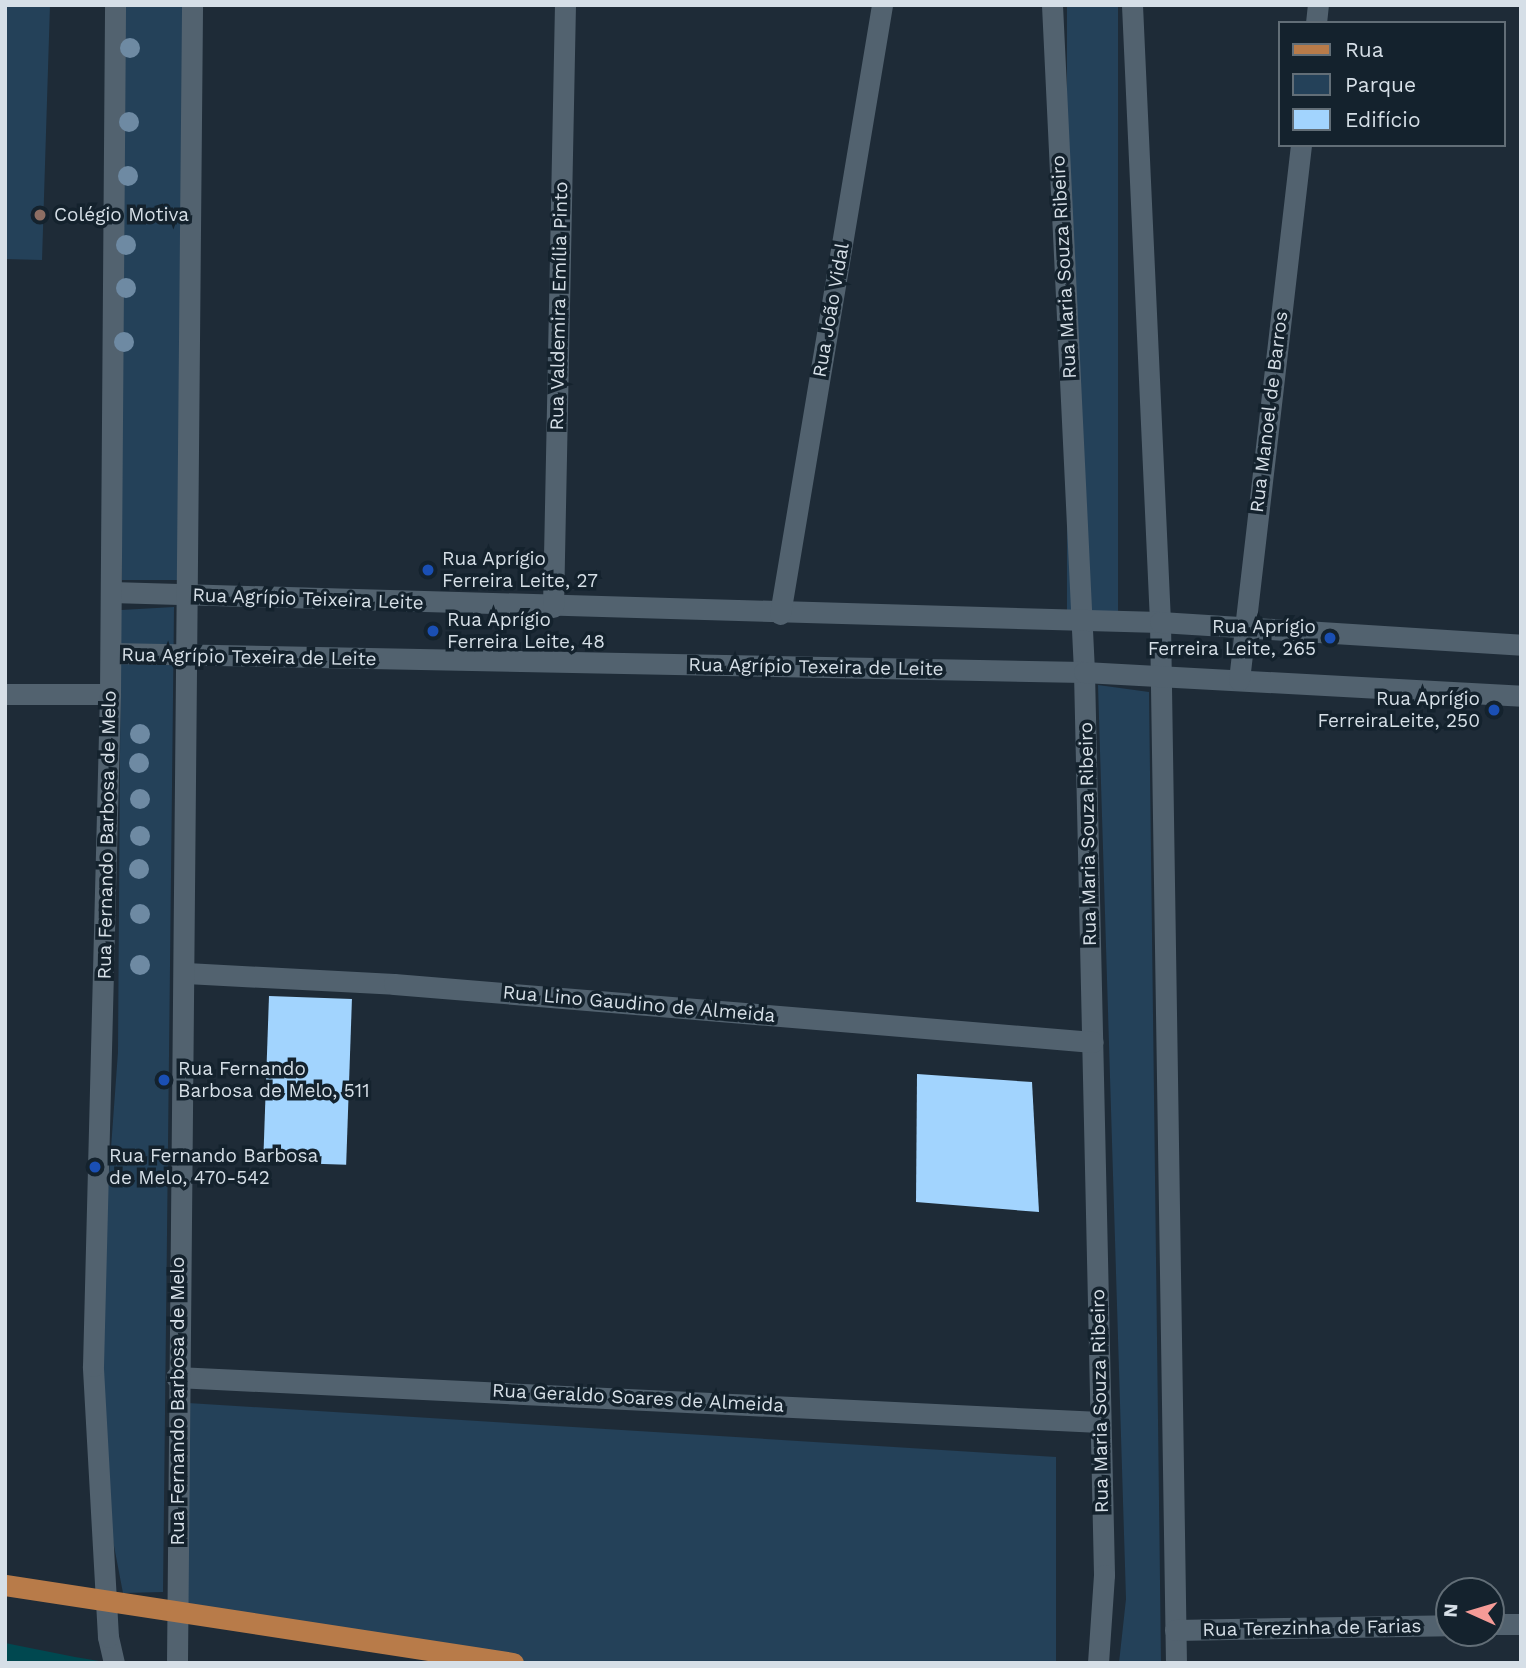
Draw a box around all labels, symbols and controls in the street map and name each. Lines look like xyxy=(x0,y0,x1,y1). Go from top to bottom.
legend xyxy=(1278,21,1505,147)
text: Rua xyxy=(1345,37,1384,62)
text: Parque xyxy=(1345,72,1416,97)
text: Edifício xyxy=(1345,107,1421,132)
street label: Rua Maria Souza Ribeiro xyxy=(1047,154,1081,380)
street label: Rua Valdemira Emília Pinto xyxy=(545,180,573,432)
place label: Colégio Motiva xyxy=(54,204,189,226)
marker: Colégio Motiva xyxy=(32,207,48,223)
street label: Rua João Vidal xyxy=(808,240,854,380)
street label: Rua Manoel de Barros xyxy=(1245,309,1293,515)
place label: Rua Aprígio Ferreira Leite, 27 xyxy=(442,548,598,592)
marker: Rua Aprígio Ferreira Leite, 27 xyxy=(420,562,436,578)
street label: Rua Agrípio Teixeira Leite xyxy=(191,584,425,614)
place label: Rua Aprígio Ferreira Leite, 48 xyxy=(447,609,605,653)
place label: Rua Aprígio Ferreira Leite, 265 xyxy=(1147,616,1316,660)
marker: Rua Aprígio Ferreira Leite, 48 xyxy=(425,623,441,639)
marker: Rua Aprígio Ferreira Leite, 265 xyxy=(1322,630,1338,646)
street label: Rua Agrípio Texeira de Leite xyxy=(120,643,378,671)
street label: Rua Agrípio Texeira de Leite xyxy=(687,653,945,681)
place label: Rua Aprígio FerreiraLeite, 250 xyxy=(1318,688,1480,732)
street label: Rua Fernando Barbosa de Melo xyxy=(93,690,121,980)
marker: Rua Aprígio FerreiraLeite, 250 xyxy=(1486,702,1502,718)
street label: Rua Maria Souza Ribeiro xyxy=(1075,721,1101,947)
street label: Rua Lino Gaudino de Almeida xyxy=(501,981,777,1027)
place label: Rua Fernando Barbosa de Melo, 511 xyxy=(178,1058,370,1102)
marker: Rua Fernando Barbosa de Melo, 511 xyxy=(156,1072,172,1088)
place label: Rua Fernando Barbosa de Melo, 470-542 xyxy=(109,1145,319,1189)
marker: Rua Fernando Barbosa de Melo, 470-542 xyxy=(87,1159,103,1175)
street label: Rua Fernando Barbosa de Melo xyxy=(167,1256,189,1546)
street label: Rua Maria Souza Ribeiro xyxy=(1087,1288,1113,1514)
street label: Rua Geraldo Soares de Almeida xyxy=(491,1379,785,1417)
north arrow xyxy=(1435,1577,1505,1647)
text: N xyxy=(1439,1603,1463,1618)
street label: Rua Terezinha de Farias xyxy=(1202,1615,1422,1641)

